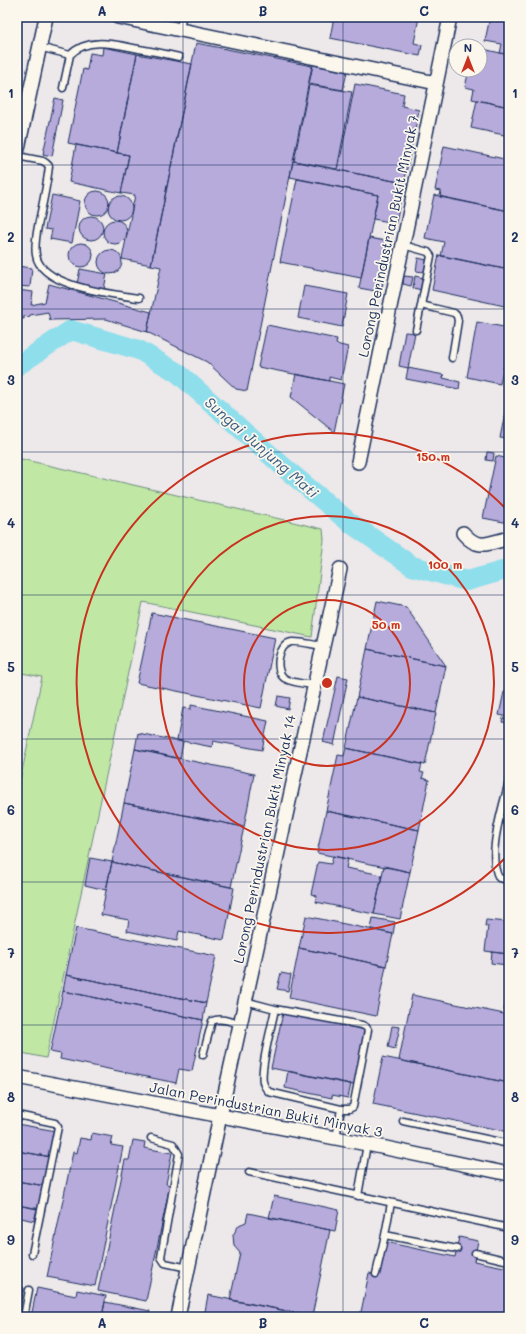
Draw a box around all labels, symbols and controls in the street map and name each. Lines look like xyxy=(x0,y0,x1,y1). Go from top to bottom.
text: A xyxy=(97,2,107,19)
text: B xyxy=(259,2,268,19)
text: C xyxy=(419,2,429,19)
north arrow xyxy=(448,38,488,78)
text: N xyxy=(464,40,472,55)
text: 1 xyxy=(8,84,14,101)
text: 1 xyxy=(512,84,518,101)
street label: Lorong Perindustrian Bukit Minyak 7 xyxy=(353,113,423,359)
text: 2 xyxy=(7,228,15,245)
text: 2 xyxy=(511,228,519,245)
text: 3 xyxy=(7,371,15,388)
text: 3 xyxy=(511,371,519,388)
water label: Sungai Junjung Mati xyxy=(201,392,323,502)
text: 150 m xyxy=(416,448,450,464)
text: 4 xyxy=(7,514,15,531)
text: 4 xyxy=(511,514,519,531)
text: 100 m xyxy=(428,556,462,572)
text: 50 m xyxy=(372,616,400,632)
text: 5 xyxy=(7,658,15,675)
text: 5 xyxy=(511,658,519,675)
centre of rings xyxy=(320,676,334,690)
street label: Lorong Perindustrian Bukit Minyak 14 xyxy=(228,712,300,965)
text: 6 xyxy=(7,801,15,818)
text: 6 xyxy=(511,801,519,818)
text: 7 xyxy=(7,944,15,961)
text: 7 xyxy=(511,944,519,961)
street label: Jalan Perindustrian Bukit Minyak 3 xyxy=(148,1077,384,1141)
text: 8 xyxy=(7,1088,15,1105)
text: 8 xyxy=(511,1088,519,1105)
text: 9 xyxy=(7,1231,15,1248)
text: 9 xyxy=(511,1231,519,1248)
text: A xyxy=(97,1314,107,1331)
text: B xyxy=(259,1314,268,1331)
text: C xyxy=(419,1314,429,1331)

